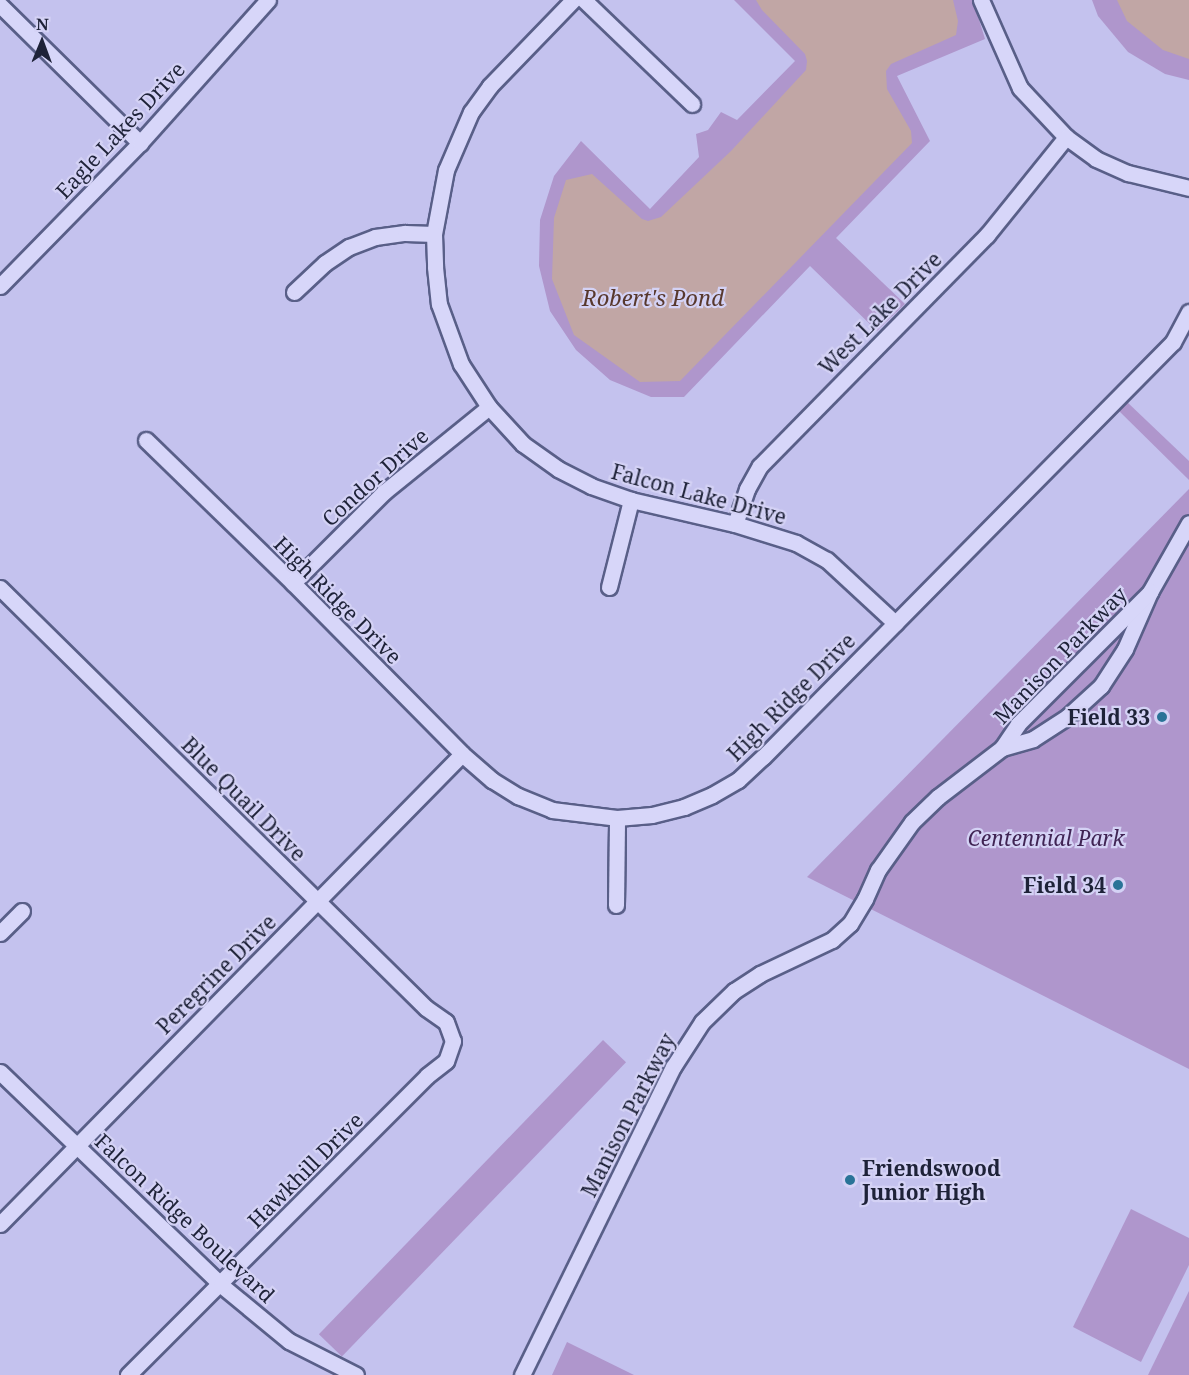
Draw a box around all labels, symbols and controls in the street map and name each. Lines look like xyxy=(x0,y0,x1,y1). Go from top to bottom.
north arrow xyxy=(12,12,72,72)
text: N xyxy=(36,13,49,35)
street label: Eagle Lakes Drive xyxy=(50,56,190,204)
street label: West Lake Drive xyxy=(813,246,947,380)
water label: Robert's Pond xyxy=(582,285,724,311)
street label: Condor Drive xyxy=(317,423,433,531)
street label: Falcon Lake Drive xyxy=(609,459,789,529)
street label: High Ridge Drive xyxy=(269,531,407,669)
street label: Manison Parkway xyxy=(988,581,1132,729)
street label: High Ridge Drive xyxy=(722,628,860,766)
place label: Field 33 xyxy=(1067,704,1150,730)
marker: Field 33 xyxy=(1155,710,1169,724)
street label: Blue Quail Drive xyxy=(177,732,311,866)
park label: Centennial Park xyxy=(968,825,1124,851)
place label: Field 34 xyxy=(1023,872,1106,898)
marker: Field 34 xyxy=(1111,878,1125,892)
street label: Peregrine Drive xyxy=(151,909,281,1039)
street label: Manison Parkway xyxy=(576,1029,680,1201)
street label: Hawkhill Drive xyxy=(242,1107,368,1233)
street label: Falcon Ridge Boulevard xyxy=(90,1128,280,1308)
place label: Friendswood Junior High xyxy=(862,1155,1001,1205)
marker: Friendswood Junior High xyxy=(843,1173,857,1187)

